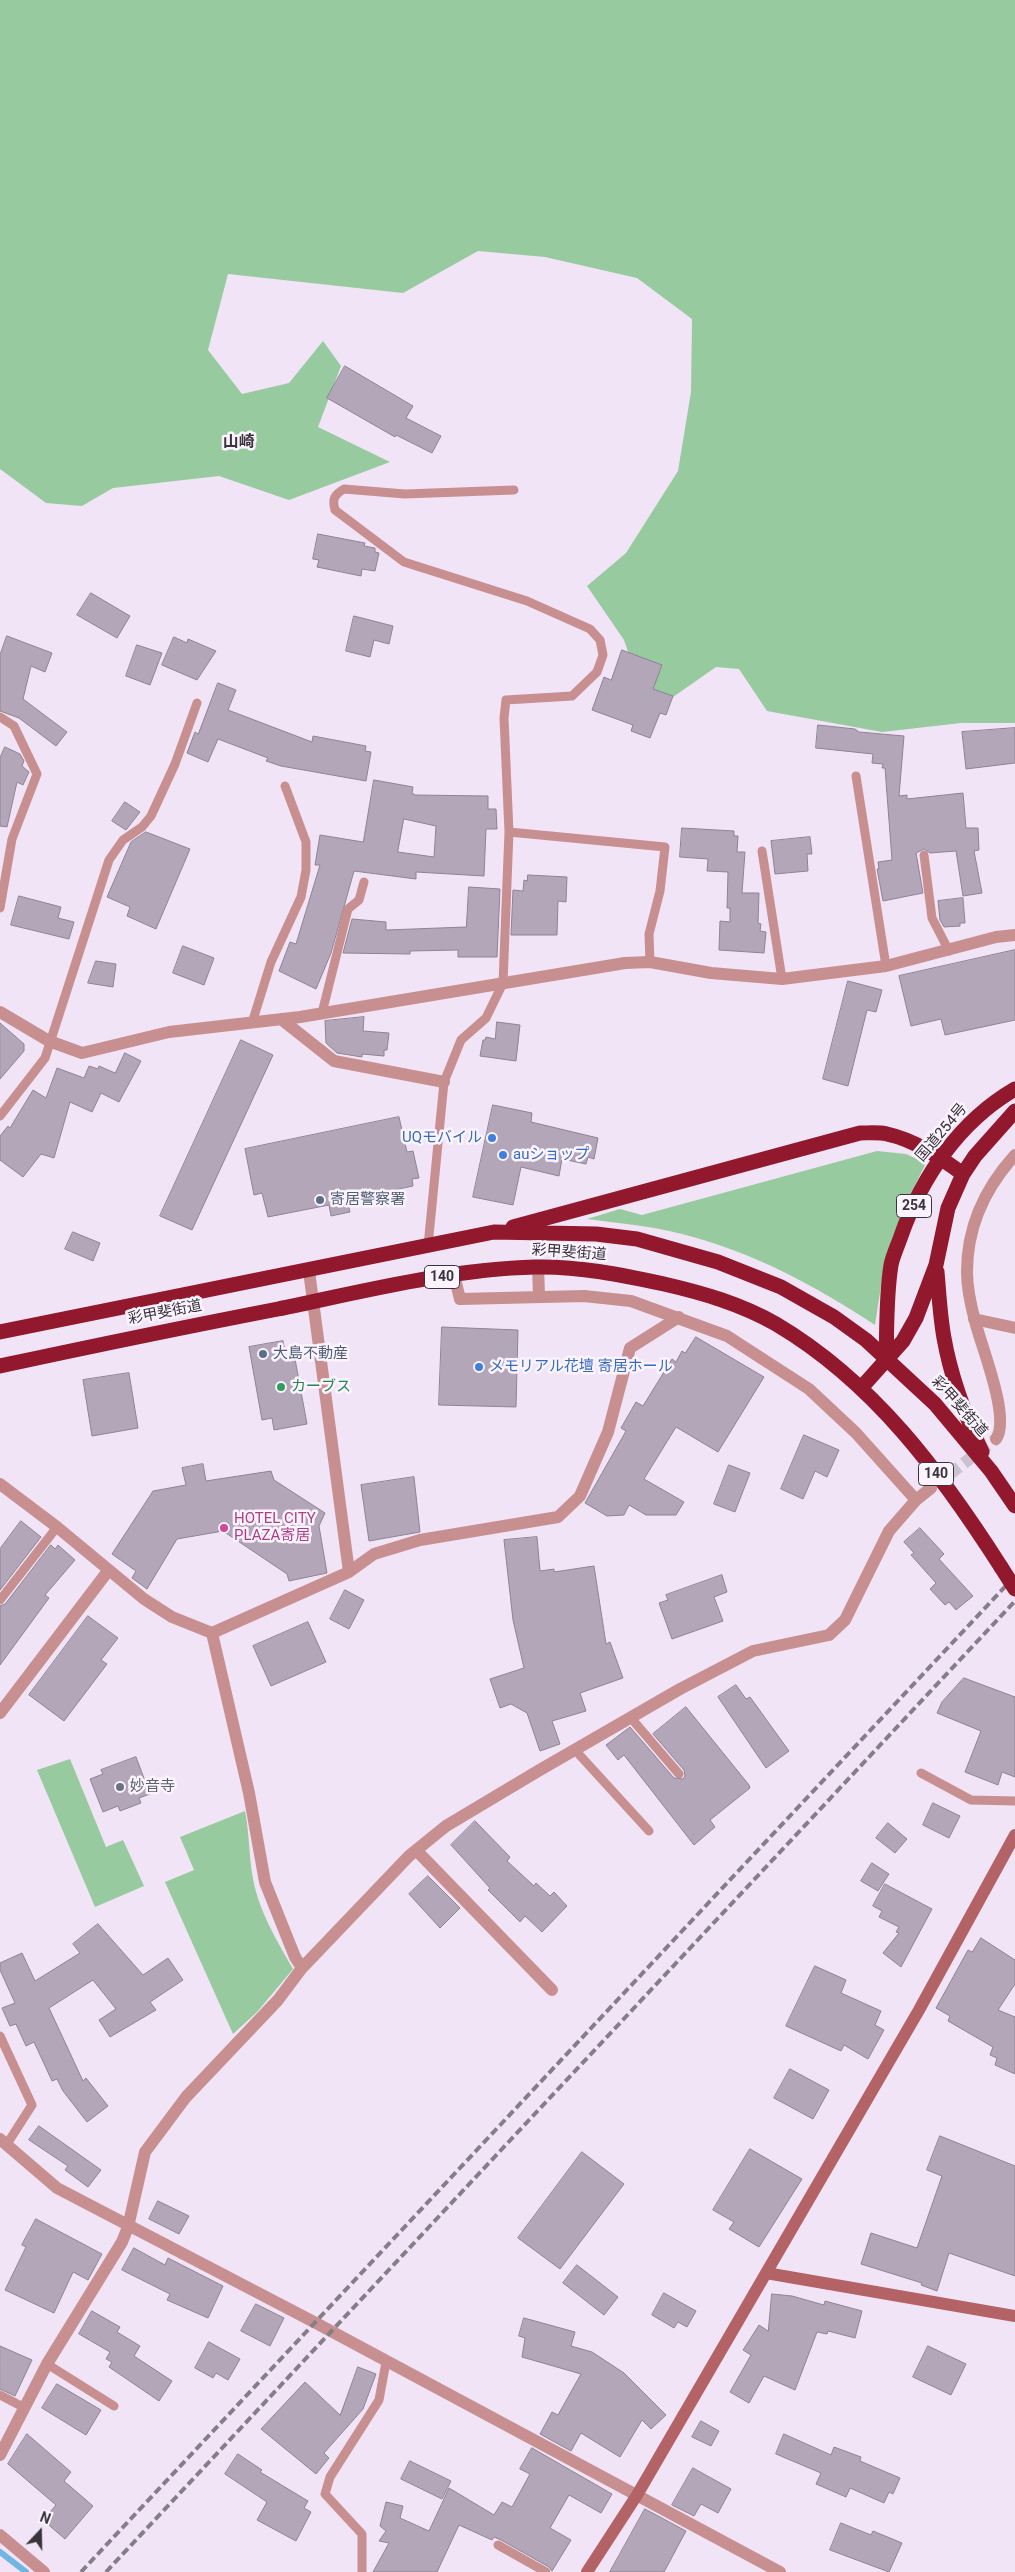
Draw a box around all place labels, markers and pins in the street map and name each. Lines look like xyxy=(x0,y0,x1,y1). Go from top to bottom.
place label: UQモバイル xyxy=(402,1129,482,1147)
marker: UQモバイル xyxy=(486,1132,498,1144)
place label: auショップ xyxy=(513,1146,589,1164)
marker: auショップ xyxy=(497,1149,509,1161)
place label: 寄居警察署 xyxy=(330,1191,405,1209)
marker: 寄居警察署 xyxy=(314,1194,326,1206)
place label: 大島不動産 xyxy=(273,1345,348,1363)
marker: 大島不動産 xyxy=(257,1348,269,1360)
place label: メモリアル花壇 寄居ホール xyxy=(489,1358,673,1376)
marker: メモリアル花壇 寄居ホール xyxy=(473,1361,485,1373)
place label: カーブス xyxy=(291,1378,351,1396)
marker: カーブス xyxy=(275,1381,287,1393)
place label: HOTEL CITY PLAZA寄居 xyxy=(234,1510,316,1545)
marker: HOTEL CITY PLAZA寄居 xyxy=(218,1522,230,1534)
place label: 妙音寺 xyxy=(130,1778,175,1796)
marker: 妙音寺 xyxy=(114,1781,126,1793)

